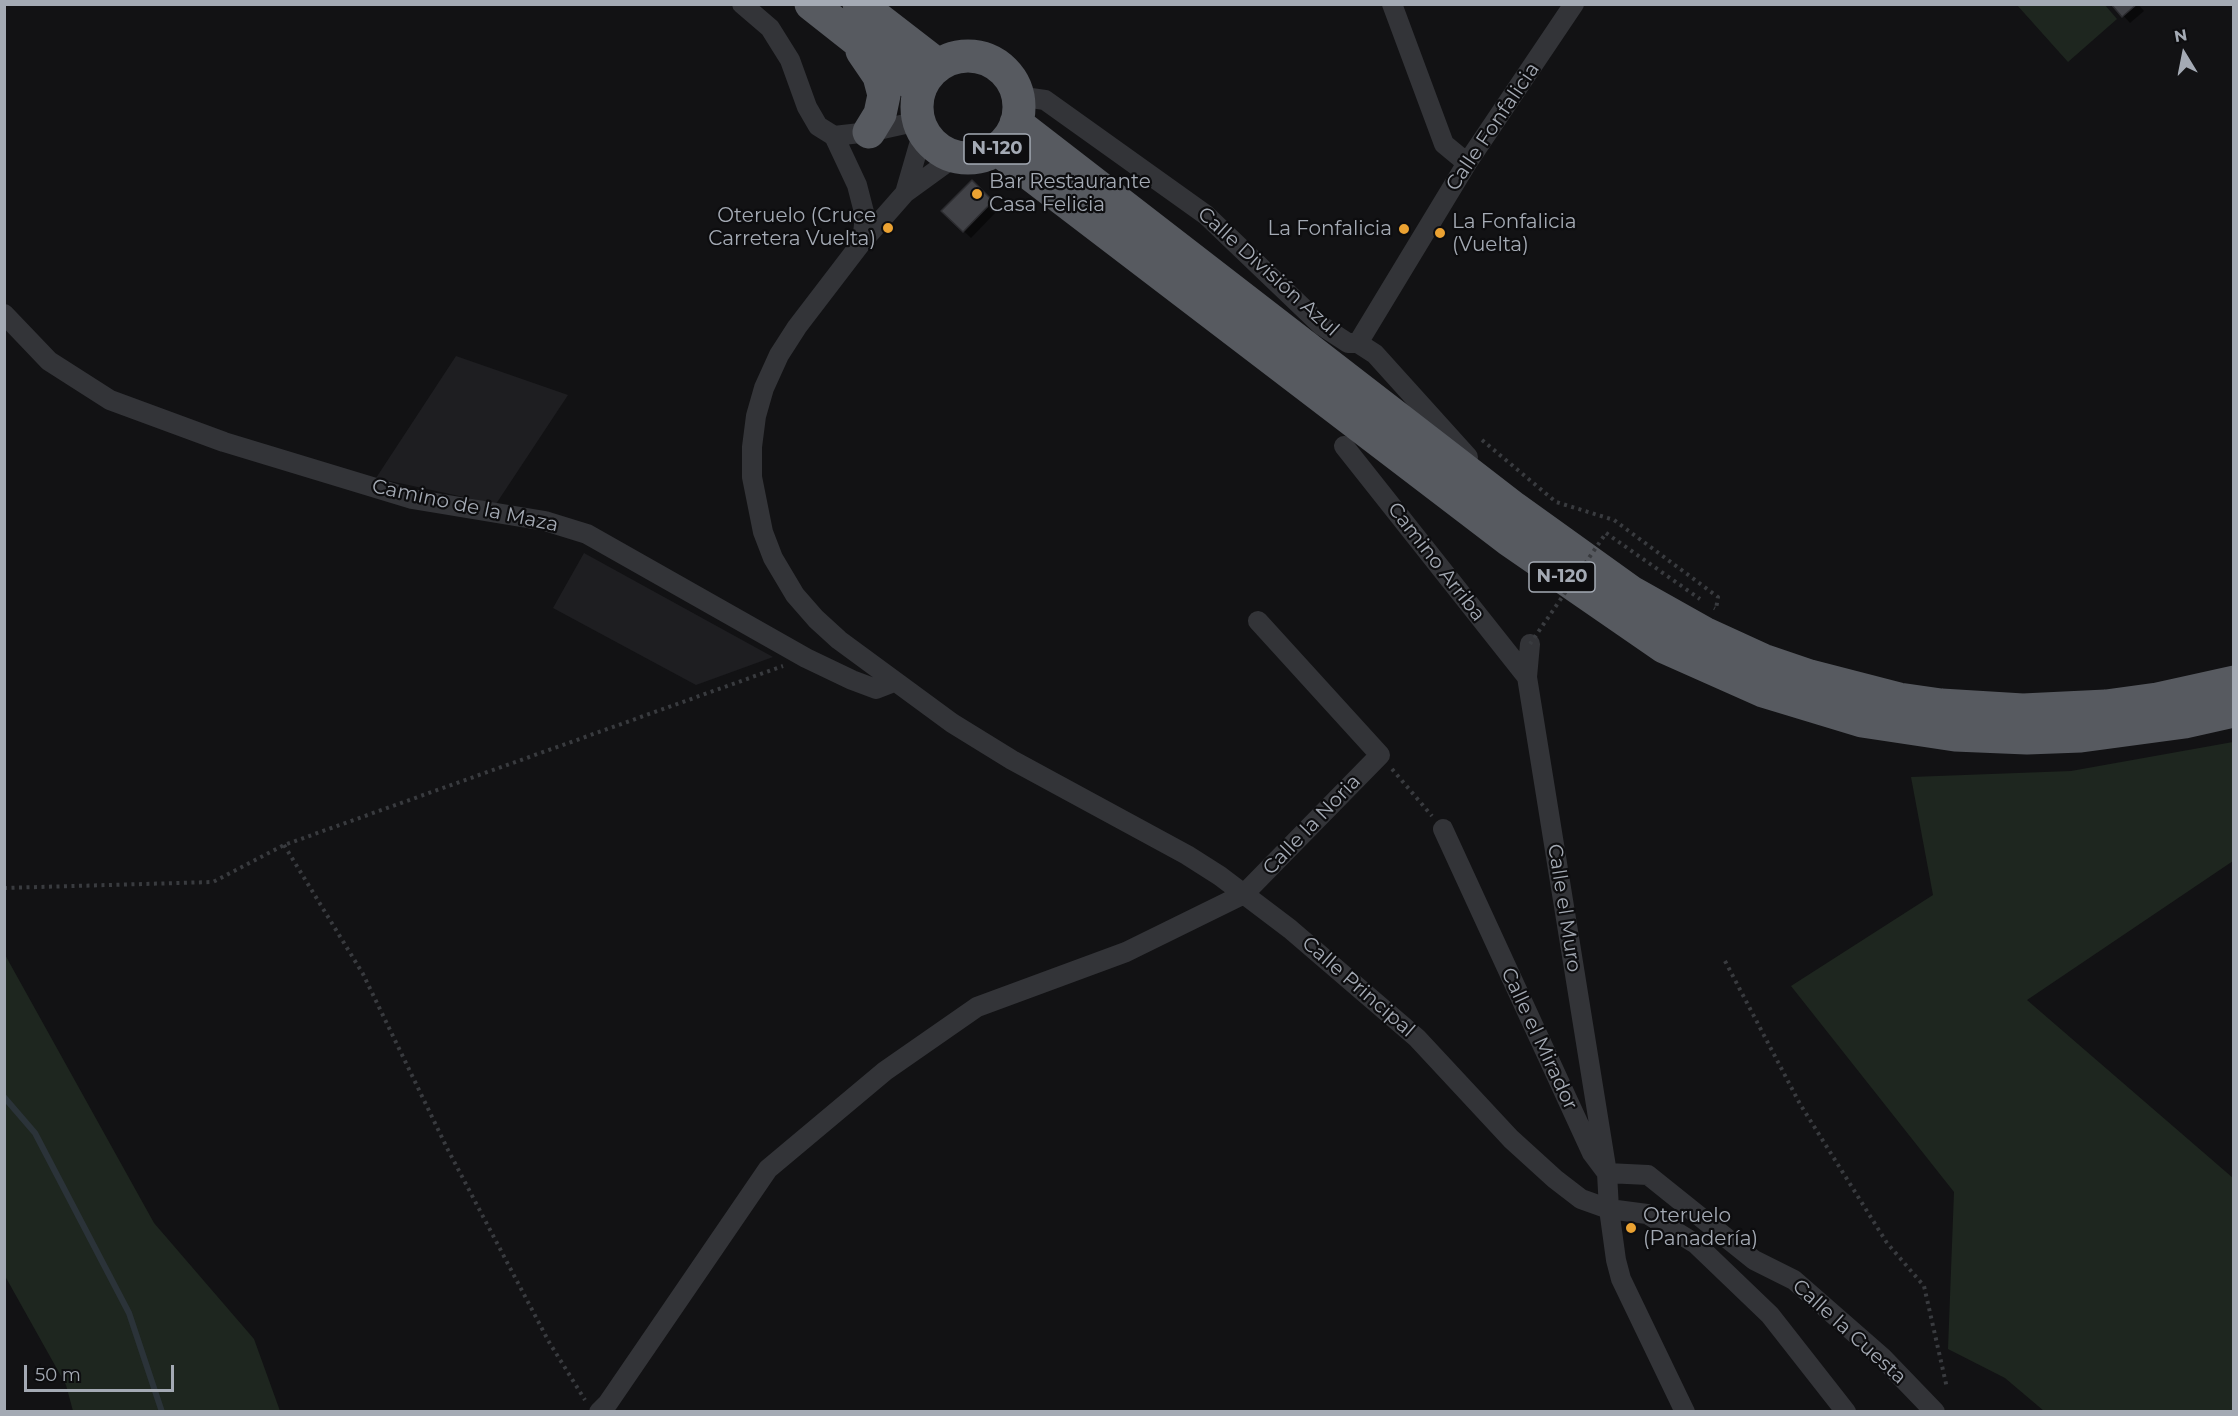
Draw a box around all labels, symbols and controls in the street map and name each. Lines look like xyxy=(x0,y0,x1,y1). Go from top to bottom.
north arrow xyxy=(2154,24,2214,84)
text: N xyxy=(2173,25,2189,46)
street label: Calle Fonfalicia xyxy=(1441,58,1545,196)
road number: N-120 xyxy=(964,134,1030,164)
place label: Bar Restaurante Casa Felicia xyxy=(989,170,1151,217)
marker: Bar Restaurante Casa Felicia xyxy=(970,187,984,201)
street label: Calle División Azul xyxy=(1192,202,1344,342)
place label: Oteruelo (Cruce Carretera Vuelta) xyxy=(708,204,876,251)
place label: La Fonfalicia (Vuelta) xyxy=(1452,210,1577,257)
place label: La Fonfalicia xyxy=(1267,217,1392,241)
marker: Oteruelo (Cruce Carretera Vuelta) xyxy=(881,221,895,235)
marker: La Fonfalicia xyxy=(1397,222,1411,236)
marker: La Fonfalicia (Vuelta) xyxy=(1433,226,1447,240)
street label: Camino de la Maza xyxy=(370,475,560,537)
street label: Camino Arriba xyxy=(1382,498,1490,626)
road number: N-120 xyxy=(1529,562,1595,592)
street label: Calle la Noria xyxy=(1258,770,1366,880)
street label: Calle el Muro xyxy=(1542,842,1586,974)
street label: Calle Principal xyxy=(1297,931,1419,1043)
street label: Calle el Mirador xyxy=(1496,964,1582,1114)
place label: Oteruelo (Panadería) xyxy=(1643,1204,1758,1251)
marker: Oteruelo (Panadería) xyxy=(1624,1221,1638,1235)
street label: Calle la Cuesta xyxy=(1787,1275,1911,1389)
scale bar xyxy=(27,1353,177,1391)
text: 50 m xyxy=(35,1364,81,1386)

